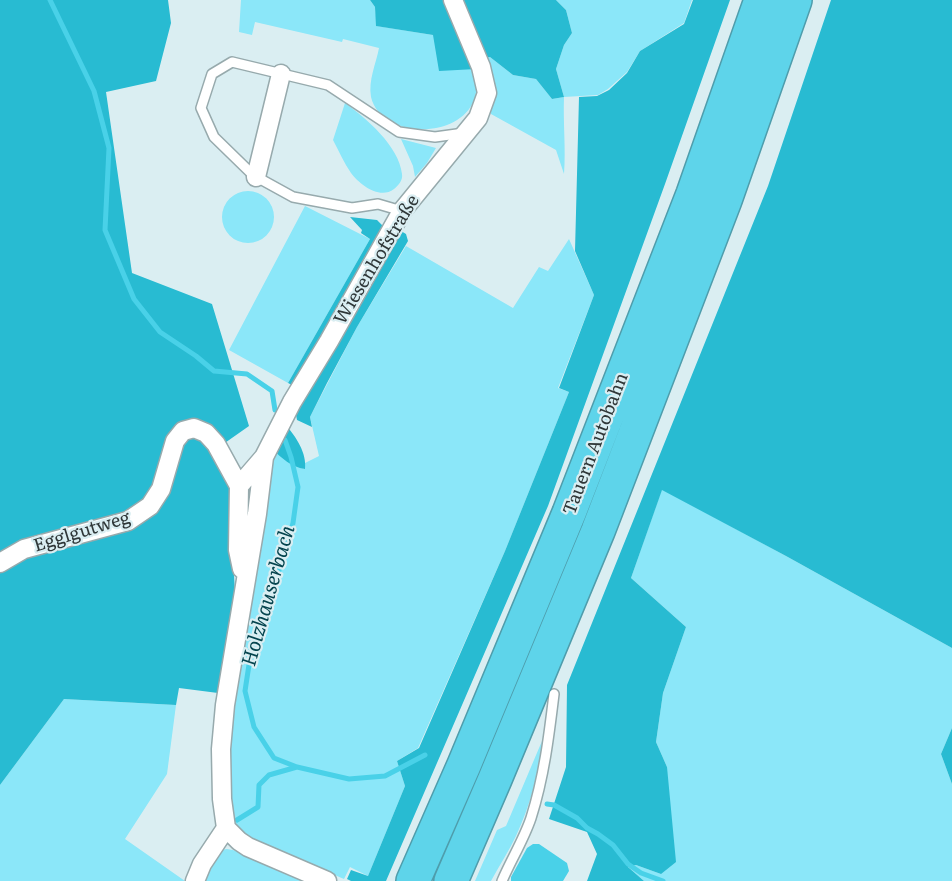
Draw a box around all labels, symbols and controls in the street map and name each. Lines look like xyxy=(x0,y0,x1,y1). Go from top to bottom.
street label: Wiesenhofstraße xyxy=(330,191,424,329)
street label: Tauern Autobahn xyxy=(559,370,633,518)
street label: Egglgutweg xyxy=(31,507,133,557)
water label: Holzhauserbach xyxy=(237,523,301,669)

